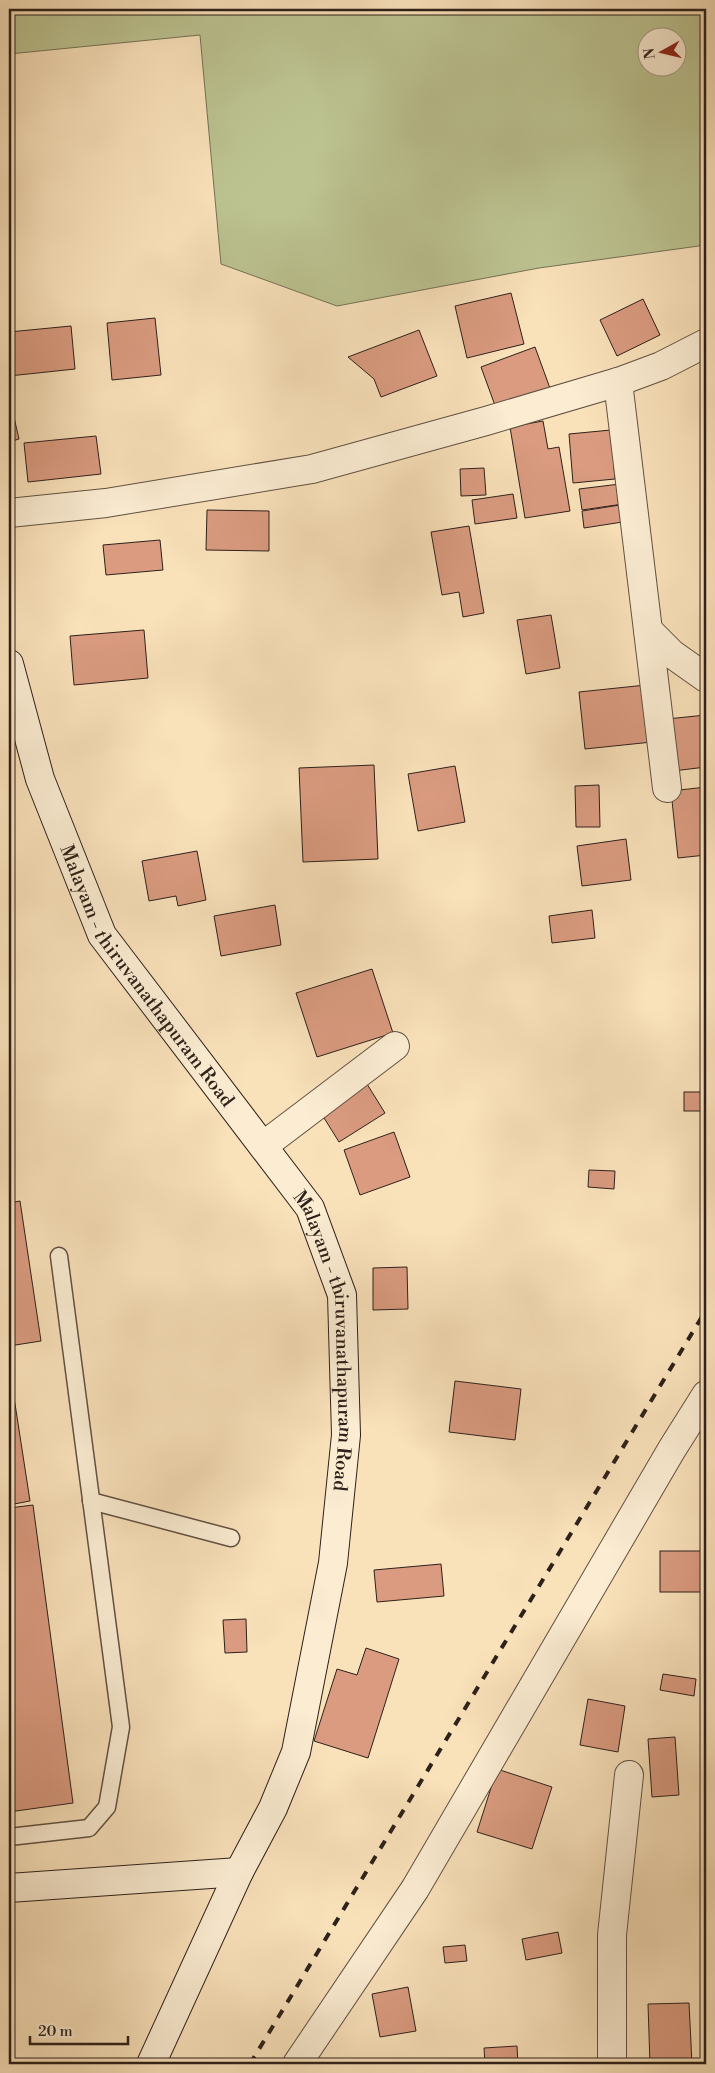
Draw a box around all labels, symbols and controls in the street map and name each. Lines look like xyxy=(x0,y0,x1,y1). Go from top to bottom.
north arrow xyxy=(638,28,688,78)
text: N xyxy=(640,47,660,60)
street label: Malayam - thiruvanathapuram Road xyxy=(54,841,240,1112)
street label: Malayam - thiruvanathapuram Road xyxy=(288,1186,358,1492)
scale bar xyxy=(30,2013,128,2045)
text: 20 m xyxy=(38,2022,73,2041)

